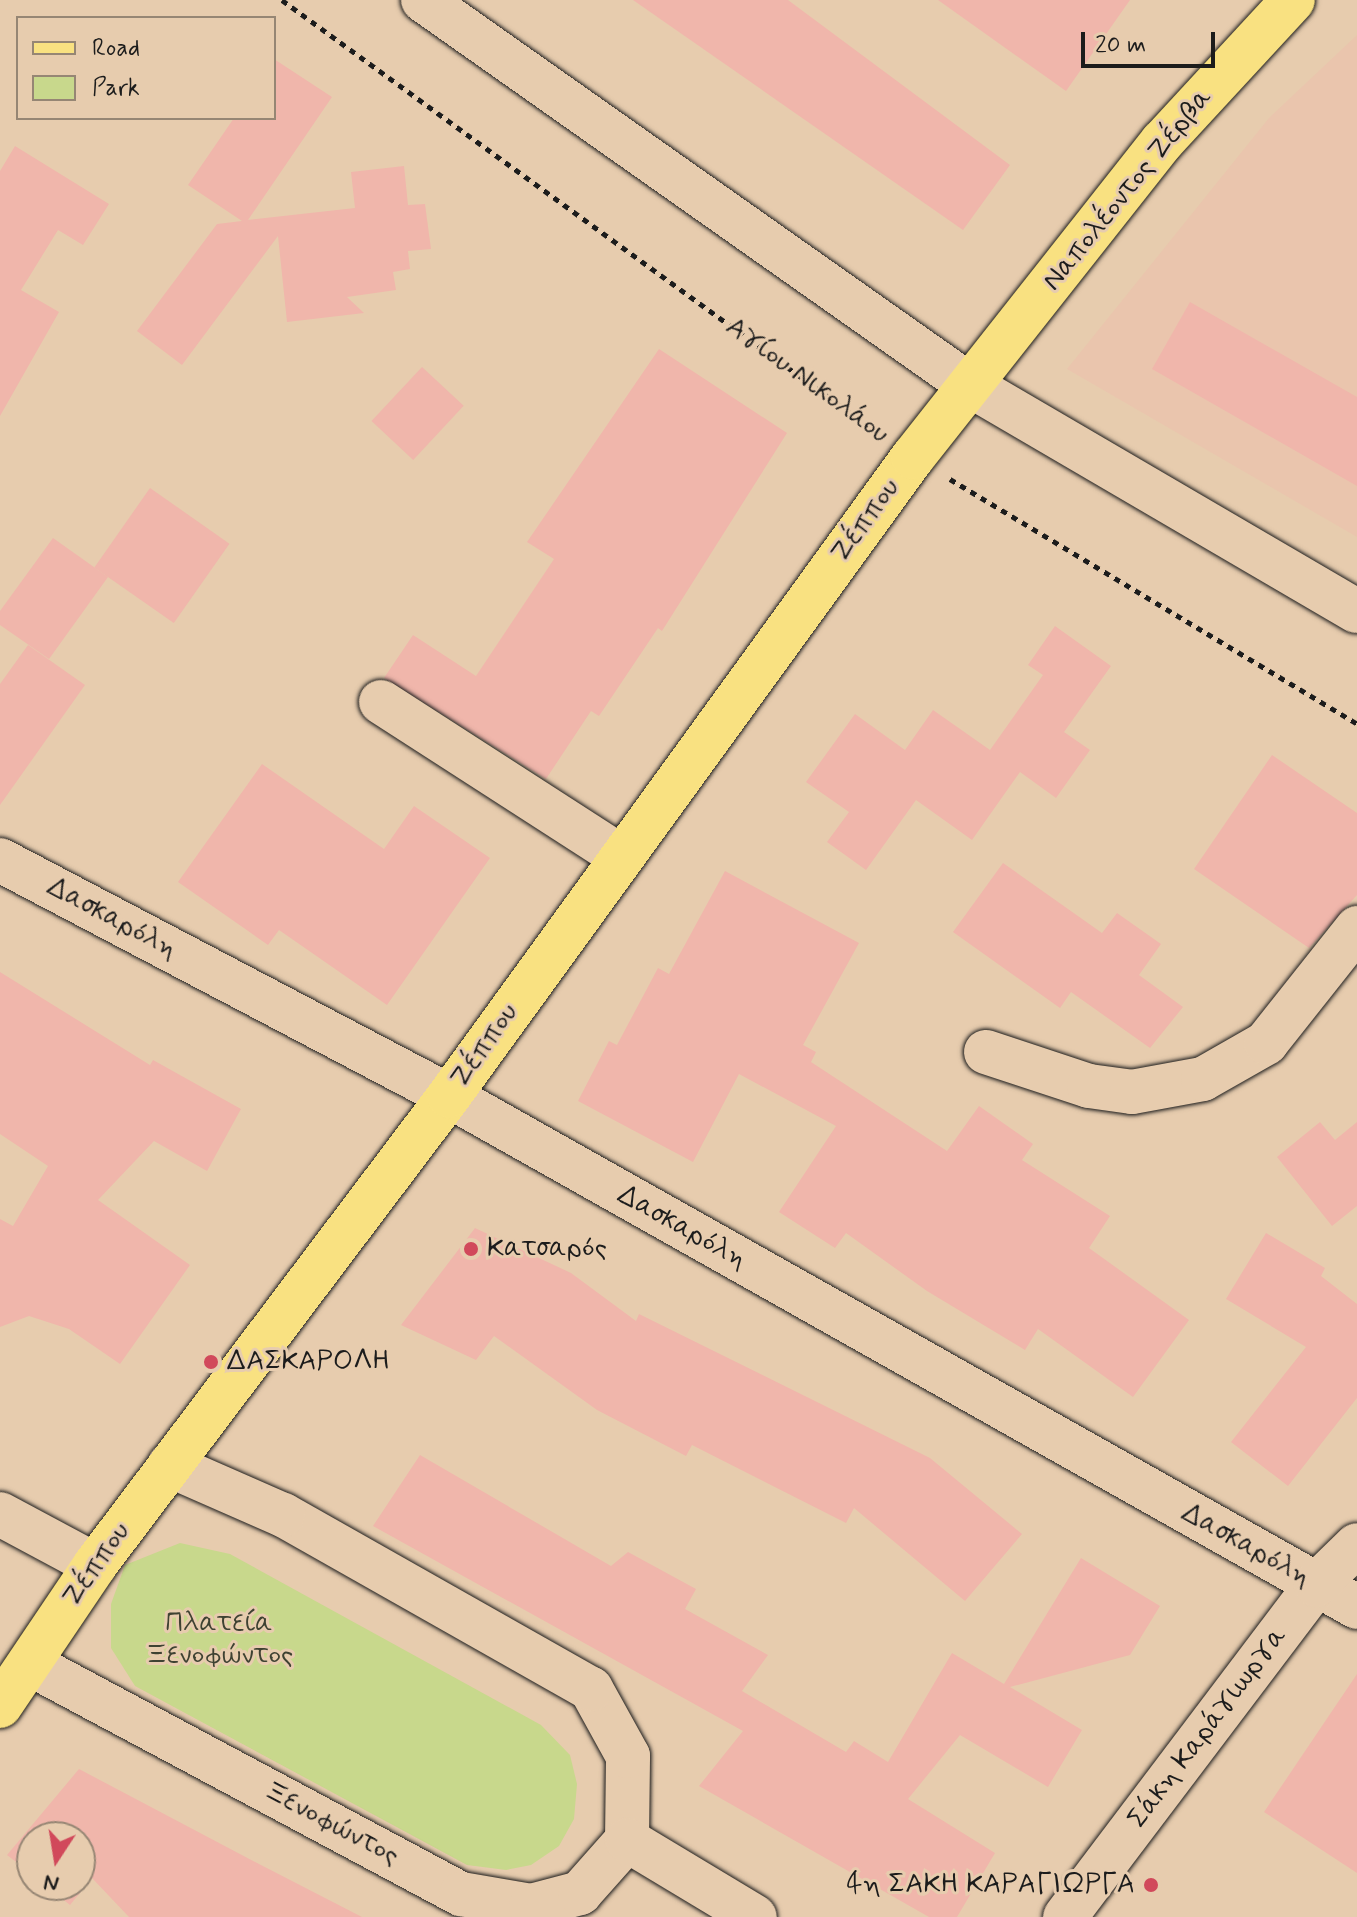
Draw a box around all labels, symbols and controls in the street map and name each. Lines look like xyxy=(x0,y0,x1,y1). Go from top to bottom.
legend xyxy=(16,16,276,120)
scale bar xyxy=(1085,16,1219,66)
text: 20 m xyxy=(1095,30,1146,61)
text: Road xyxy=(92,33,140,64)
text: Park xyxy=(92,73,140,104)
street label: Ναπολέοντος Ζέρβα xyxy=(1036,82,1220,298)
street label: Αγίου Νικολάου xyxy=(719,310,895,452)
street label: Ζέππου xyxy=(824,473,908,569)
street label: Δασκαρόλη xyxy=(41,871,183,967)
street label: Ζέππου xyxy=(444,997,526,1095)
street label: Δασκαρόλη xyxy=(612,1179,752,1277)
place label: Κατσαρός xyxy=(487,1232,607,1266)
marker: Κατσαρός xyxy=(462,1240,480,1258)
place label: ΔΑΣΚΑΡΟΛΗ xyxy=(227,1345,390,1379)
marker: ΔΑΣΚΑΡΟΛΗ xyxy=(202,1353,220,1371)
street label: Δασκαρόλη xyxy=(1176,1497,1316,1595)
street label: Ζέππου xyxy=(56,1516,138,1614)
park label: Πλατεία Ξενοφώντος xyxy=(145,1607,293,1673)
street label: Σάκη Καράγιωργα xyxy=(1121,1621,1295,1835)
street label: Ξενοφώντος xyxy=(258,1774,404,1874)
north arrow xyxy=(16,1821,96,1901)
text: N xyxy=(41,1867,62,1898)
place label: 4η ΣΑΚΗ ΚΑΡΑΓΙΩΡΓΑ xyxy=(846,1868,1135,1902)
marker: 4η ΣΑΚΗ ΚΑΡΑΓΙΩΡΓΑ xyxy=(1142,1876,1160,1894)

